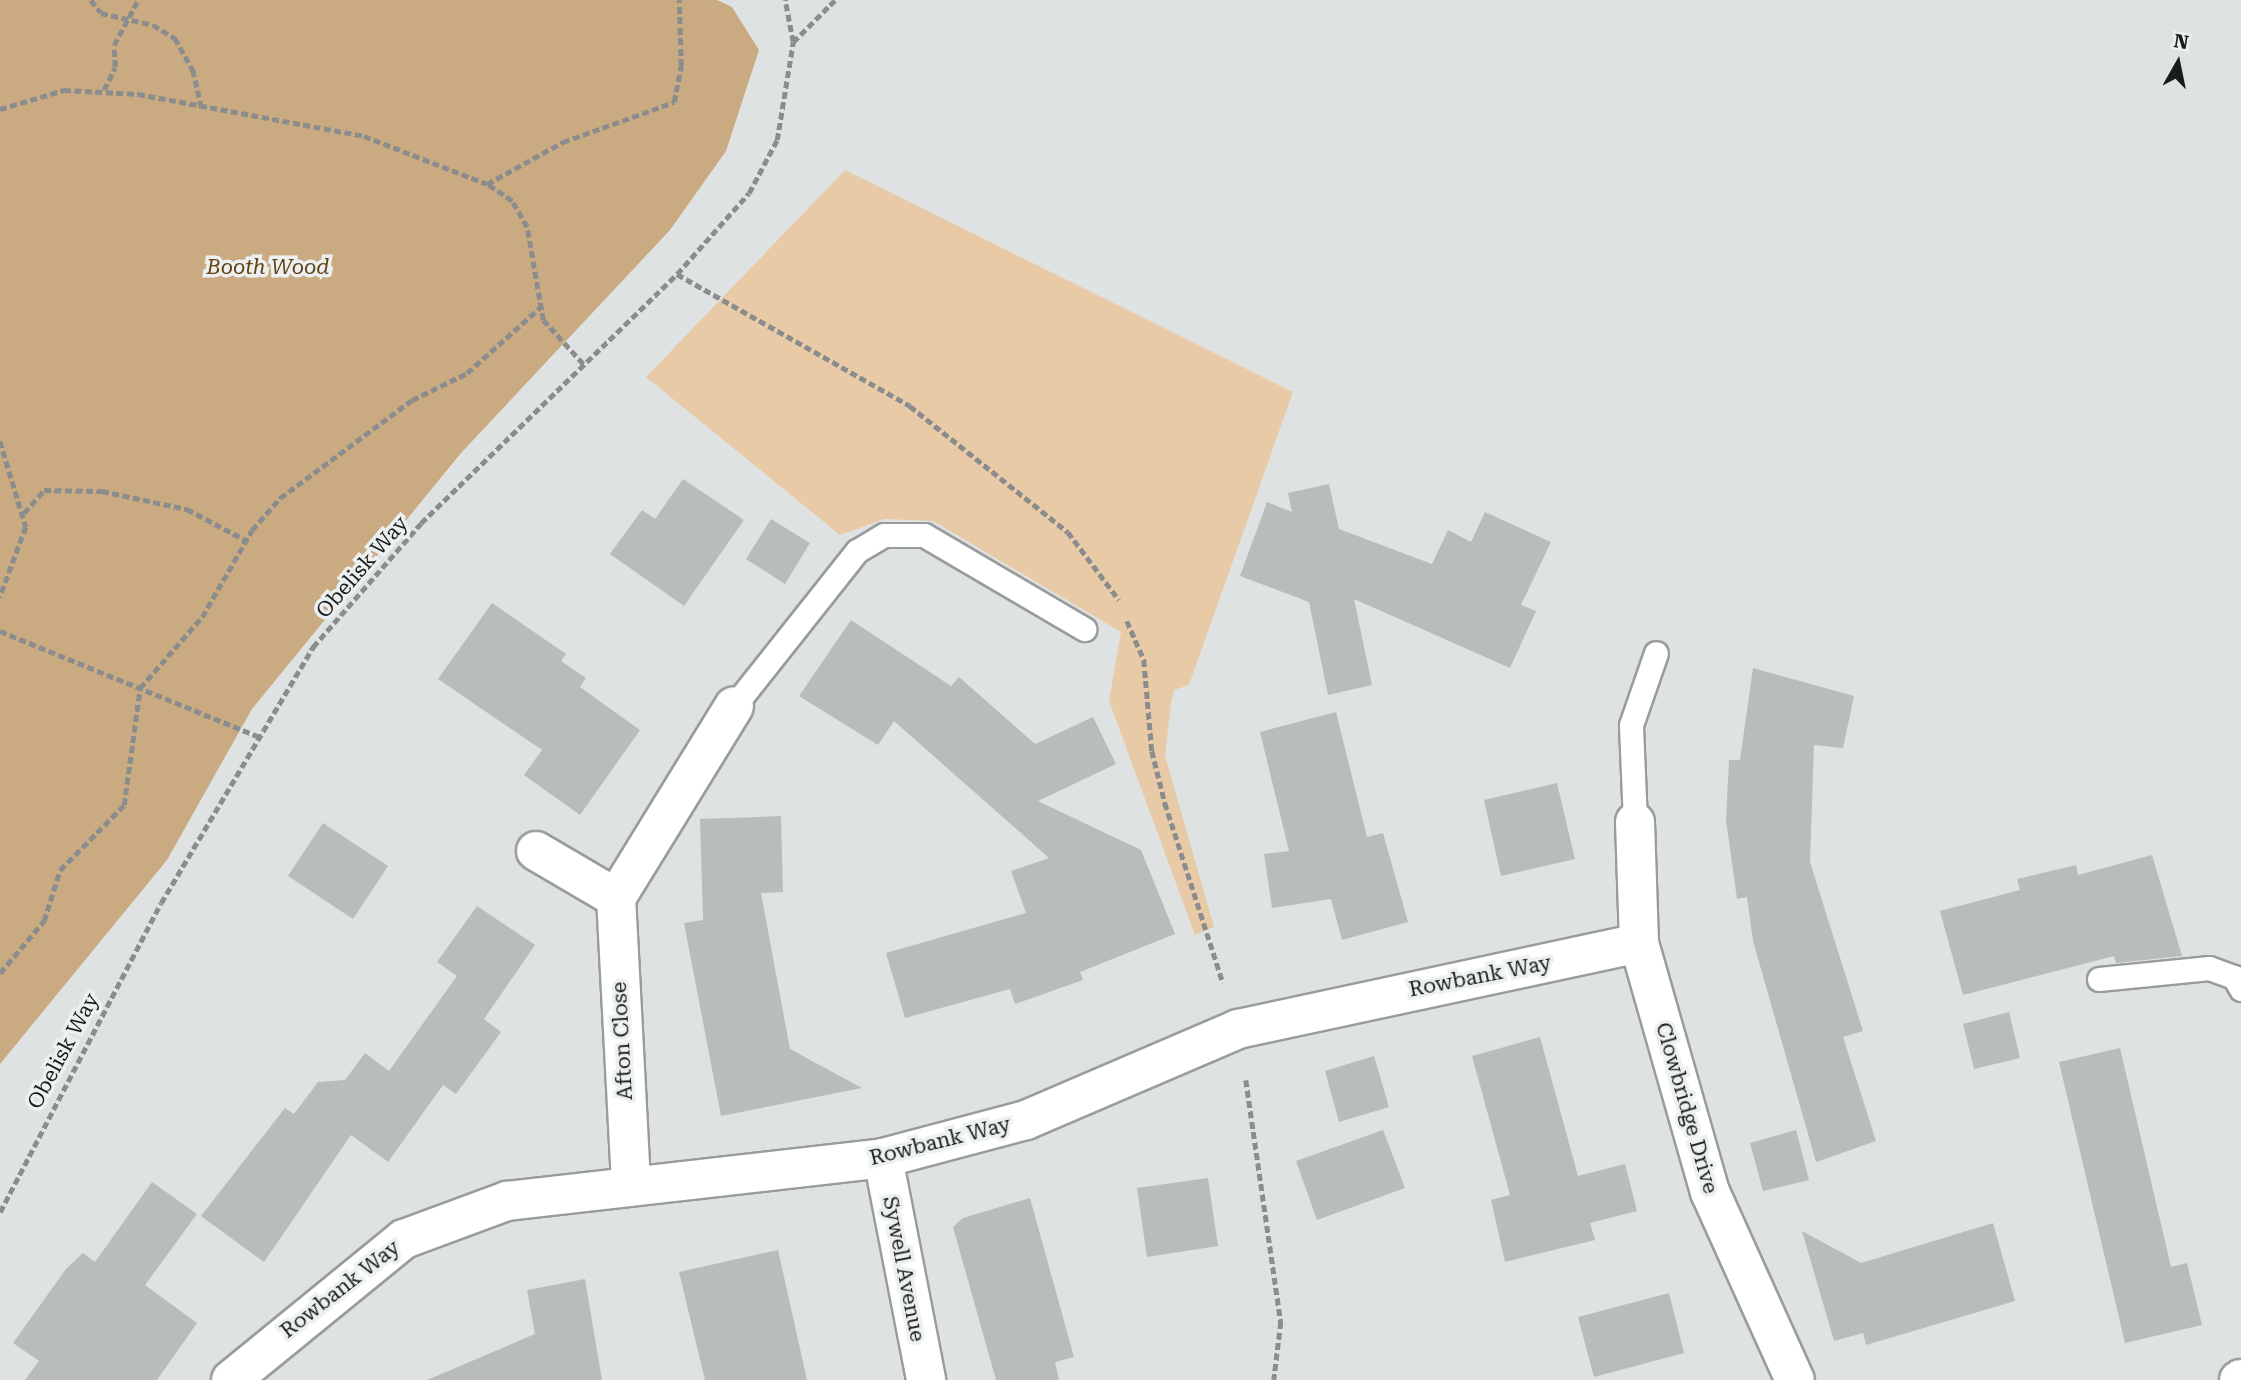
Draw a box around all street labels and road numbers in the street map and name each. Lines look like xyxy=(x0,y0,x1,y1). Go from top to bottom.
street label: Obelisk Way xyxy=(311,511,413,623)
street label: Rowbank Way xyxy=(1407,950,1553,1002)
street label: Afton Close xyxy=(606,981,638,1101)
street label: Obelisk Way xyxy=(22,989,104,1113)
street label: Clowbridge Drive xyxy=(1651,1020,1723,1196)
street label: Rowbank Way xyxy=(867,1111,1013,1171)
street label: Sywell Avenue xyxy=(878,1194,930,1344)
street label: Rowbank Way xyxy=(275,1235,405,1343)

